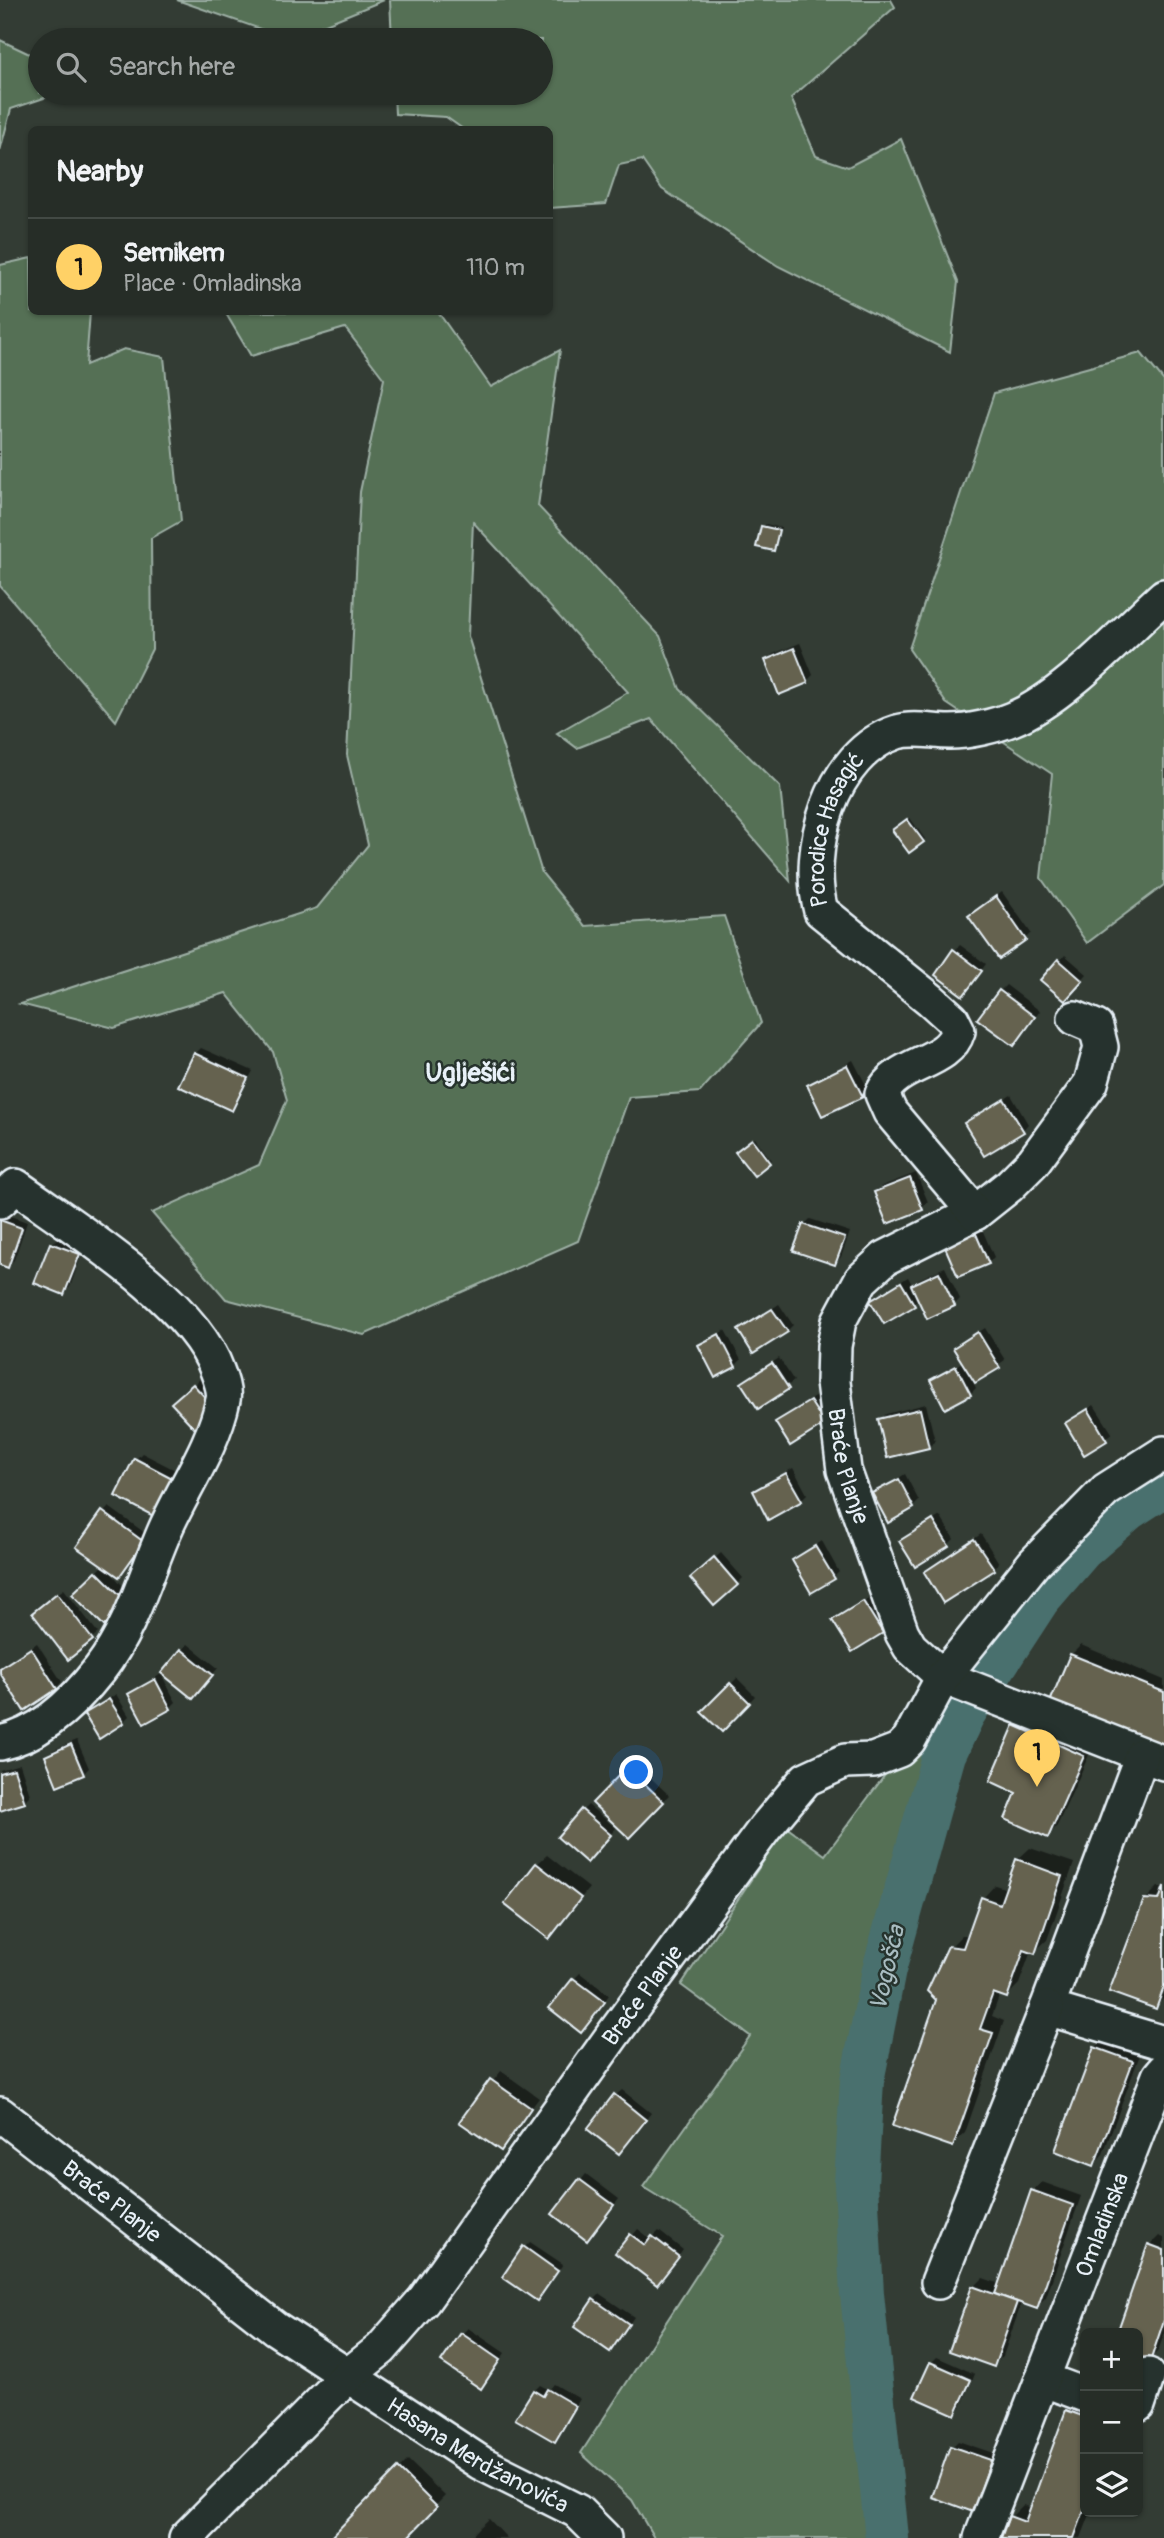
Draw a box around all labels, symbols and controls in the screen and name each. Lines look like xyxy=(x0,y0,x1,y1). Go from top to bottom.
search box xyxy=(28,28,553,105)
icon: search xyxy=(52,48,90,86)
text: Search here xyxy=(108,51,235,83)
text: Nearby xyxy=(56,153,143,190)
text: Semikem xyxy=(123,237,225,269)
text: 1 xyxy=(75,253,84,282)
text: 110 m xyxy=(466,253,525,282)
text: Place · Omladinska xyxy=(123,269,302,298)
street label: Porodice Hasagić xyxy=(802,746,870,909)
district label: Uglješići xyxy=(425,1057,515,1089)
street label: Braće Planje xyxy=(821,1407,876,1528)
pin: 1 xyxy=(1014,1729,1060,1787)
your location xyxy=(619,1755,653,1789)
water label: Vogošća xyxy=(864,1921,912,2014)
street label: Braće Planje xyxy=(596,1939,690,2051)
street label: Braće Planje xyxy=(56,2154,168,2250)
street label: Omladinska xyxy=(1069,2168,1135,2281)
map controls xyxy=(1080,2328,1143,2517)
button: + xyxy=(1080,2328,1143,2391)
street label: Hasana Merdžanovića xyxy=(381,2391,573,2520)
button: − xyxy=(1080,2391,1143,2454)
button: layers xyxy=(1080,2454,1143,2517)

